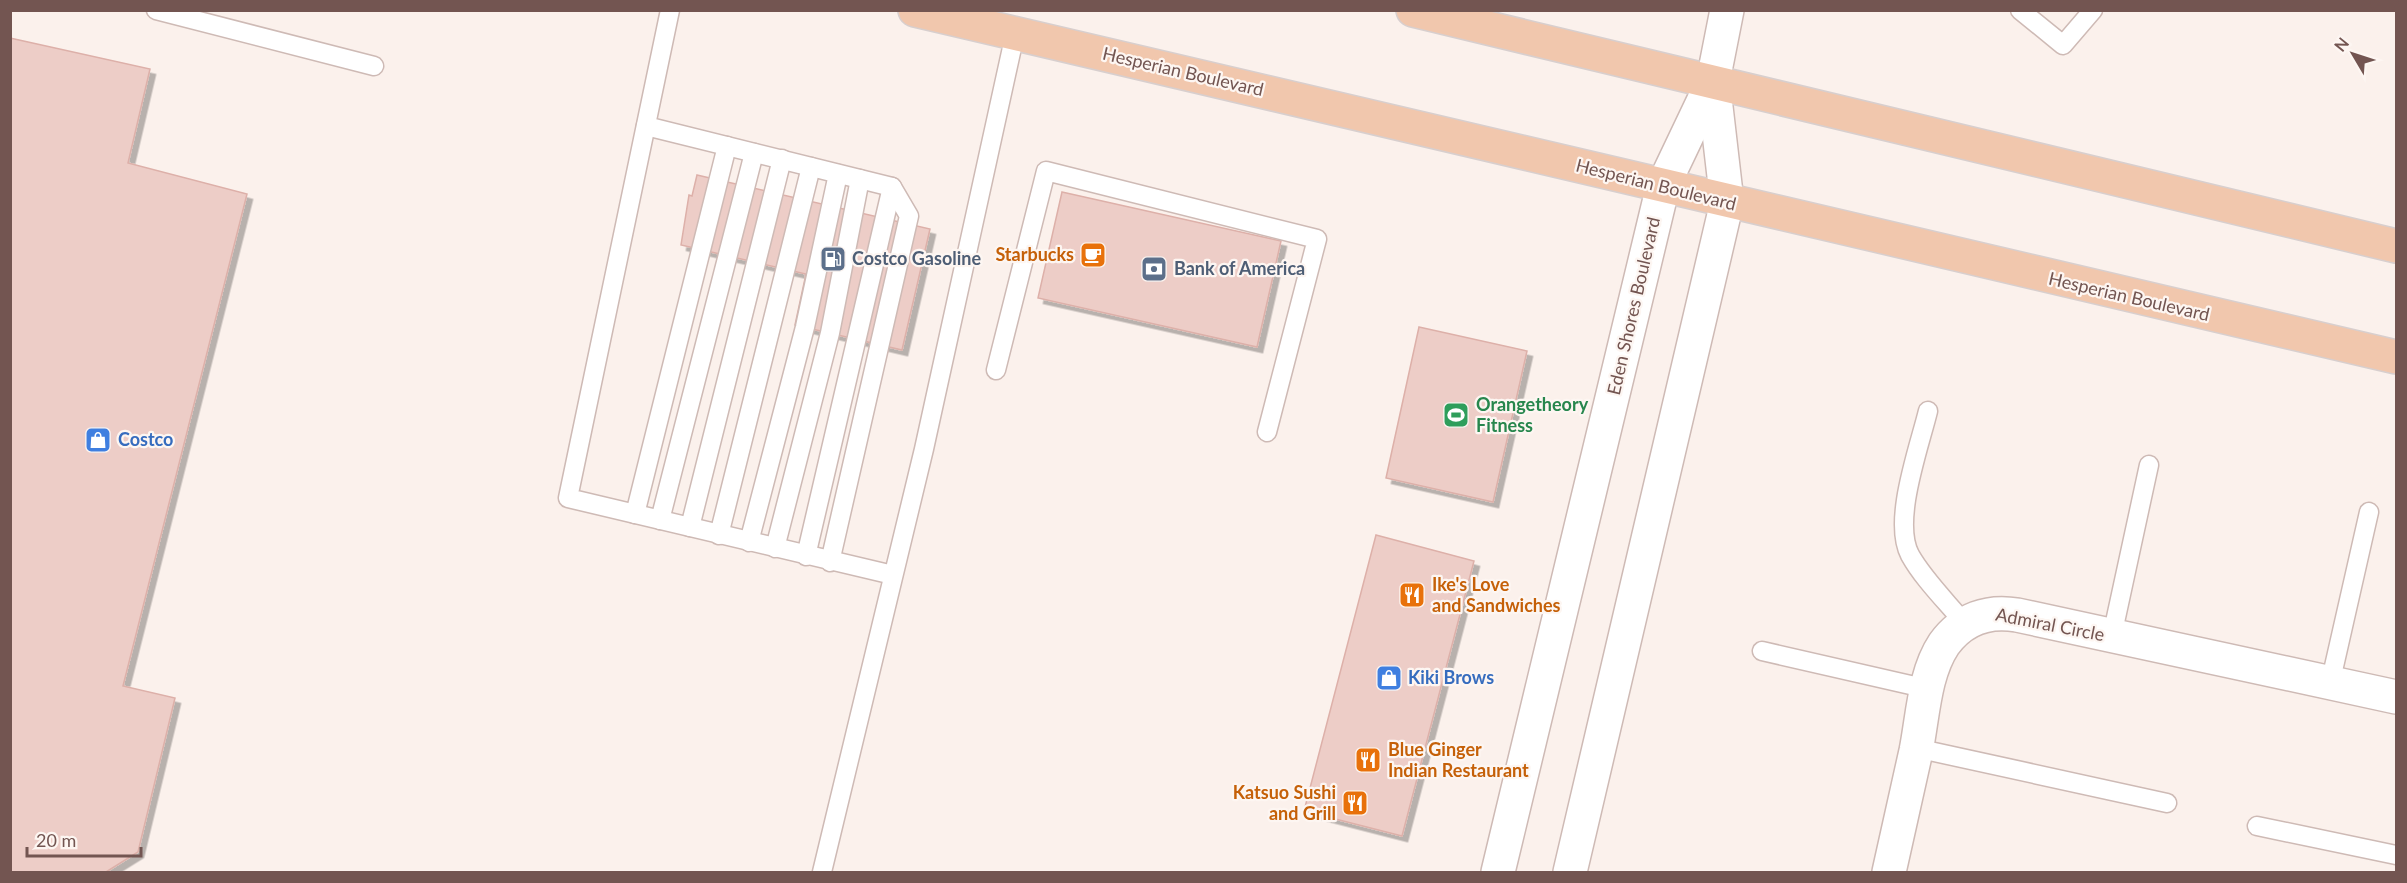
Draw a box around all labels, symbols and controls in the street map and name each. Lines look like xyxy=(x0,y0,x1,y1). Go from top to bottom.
north arrow xyxy=(2323,24,2383,84)
text: N xyxy=(2330,33,2352,55)
street label: Hesperian Boulevard xyxy=(1101,42,1266,100)
street label: Hesperian Boulevard xyxy=(1574,153,1739,215)
street label: Eden Shores Boulevard xyxy=(1602,215,1664,397)
cafe icon: Starbucks xyxy=(1078,240,1108,270)
place label: Starbucks xyxy=(995,243,1074,265)
fuel station icon: Costco Gasoline xyxy=(818,244,848,274)
place label: Costco Gasoline xyxy=(852,247,981,269)
bank icon: Bank of America xyxy=(1139,254,1169,284)
place label: Bank of America xyxy=(1174,257,1305,279)
street label: Hesperian Boulevard xyxy=(2047,267,2212,325)
place label: Orangetheory Fitness xyxy=(1476,393,1589,436)
sports icon: Orangetheory Fitness xyxy=(1441,400,1471,430)
shop icon: Costco xyxy=(83,425,113,455)
place label: Costco xyxy=(118,428,173,450)
place label: Ike's Love and Sandwiches xyxy=(1432,573,1561,616)
restaurant icon: Ike's Love and Sandwiches xyxy=(1397,580,1427,610)
street label: Admiral Circle xyxy=(1994,603,2106,645)
shop icon: Kiki Brows xyxy=(1374,663,1404,693)
place label: Kiki Brows xyxy=(1408,666,1494,688)
place label: Blue Ginger Indian Restaurant xyxy=(1388,738,1529,781)
restaurant icon: Blue Ginger Indian Restaurant xyxy=(1353,745,1383,775)
place label: Katsuo Sushi and Grill xyxy=(1233,781,1336,824)
restaurant icon: Katsuo Sushi and Grill xyxy=(1340,788,1370,818)
scale bar xyxy=(27,820,141,858)
text: 20 m xyxy=(36,829,76,851)

